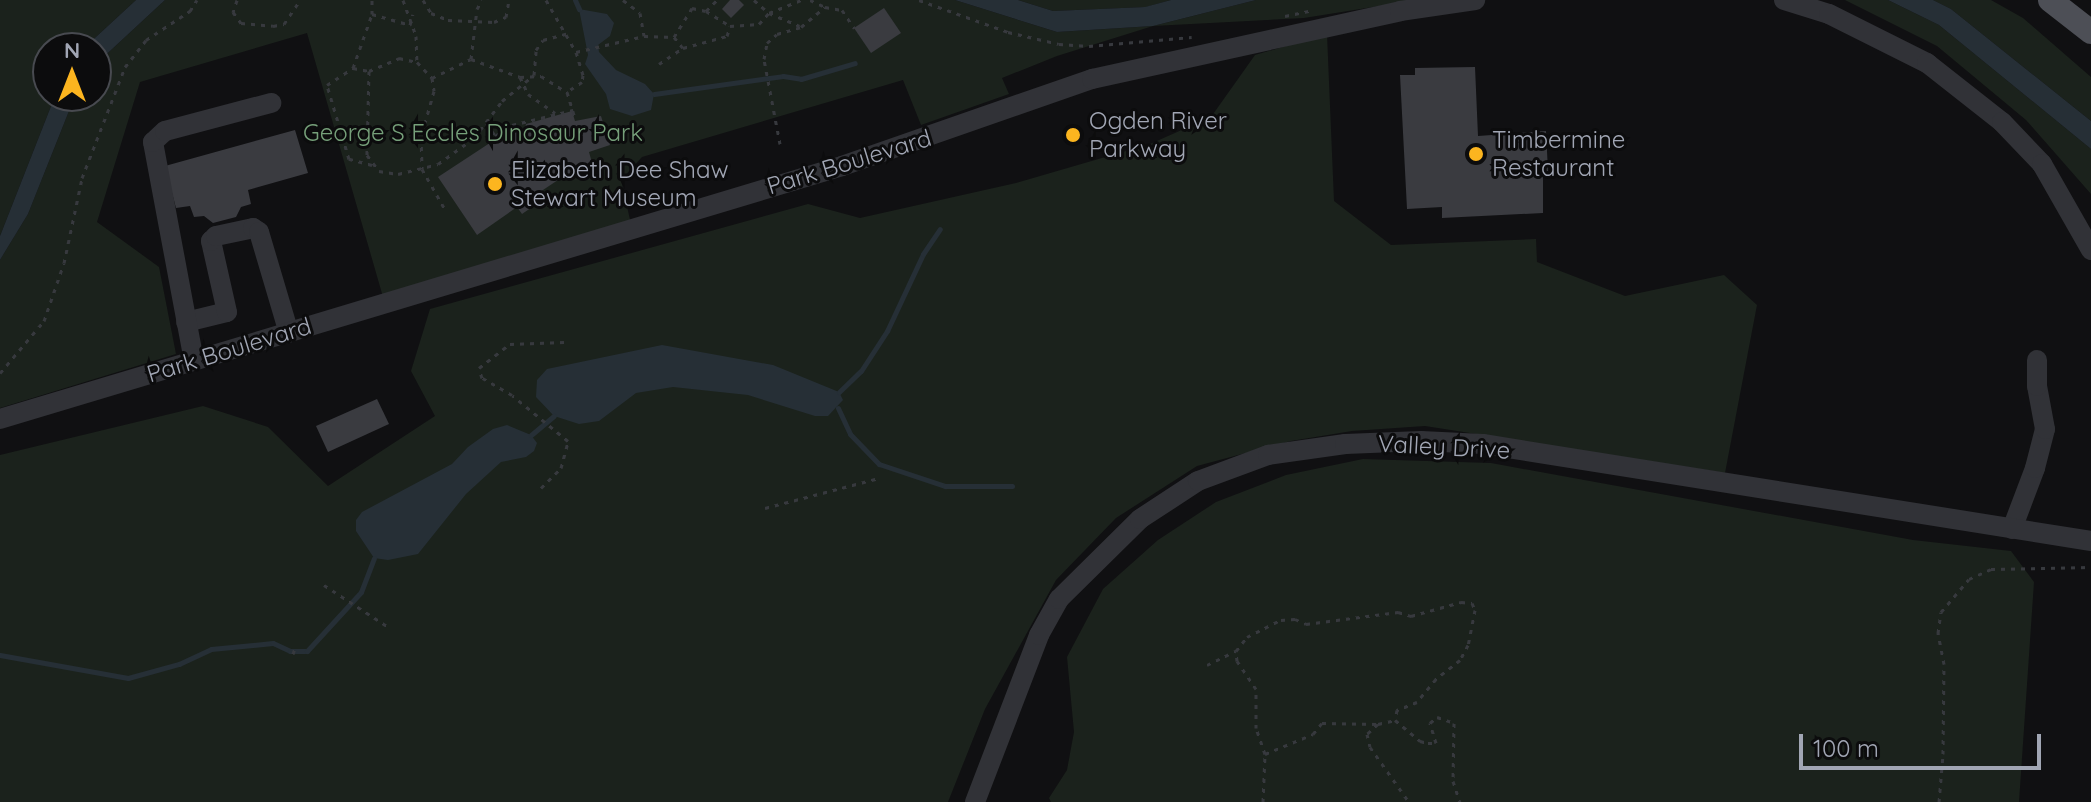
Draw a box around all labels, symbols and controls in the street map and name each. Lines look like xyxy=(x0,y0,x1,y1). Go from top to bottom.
north arrow xyxy=(32,32,112,112)
text: N xyxy=(64,36,80,64)
place label: Ogden River Parkway xyxy=(1089,107,1227,163)
park label: George S Eccles Dinosaur Park xyxy=(303,119,643,147)
street label: Park Boulevard xyxy=(763,123,935,201)
marker: Ogden River Parkway xyxy=(1064,126,1082,144)
place label: Timbermine Restaurant xyxy=(1492,126,1625,182)
marker: Timbermine Restaurant xyxy=(1467,145,1485,163)
place label: Elizabeth Dee Shaw Stewart Museum xyxy=(511,156,728,212)
marker: Elizabeth Dee Shaw Stewart Museum xyxy=(486,175,504,193)
street label: Park Boulevard xyxy=(143,311,315,389)
street label: Valley Drive xyxy=(1377,429,1511,465)
scale bar xyxy=(1803,718,2045,768)
text: 100 m xyxy=(1813,733,1879,763)

